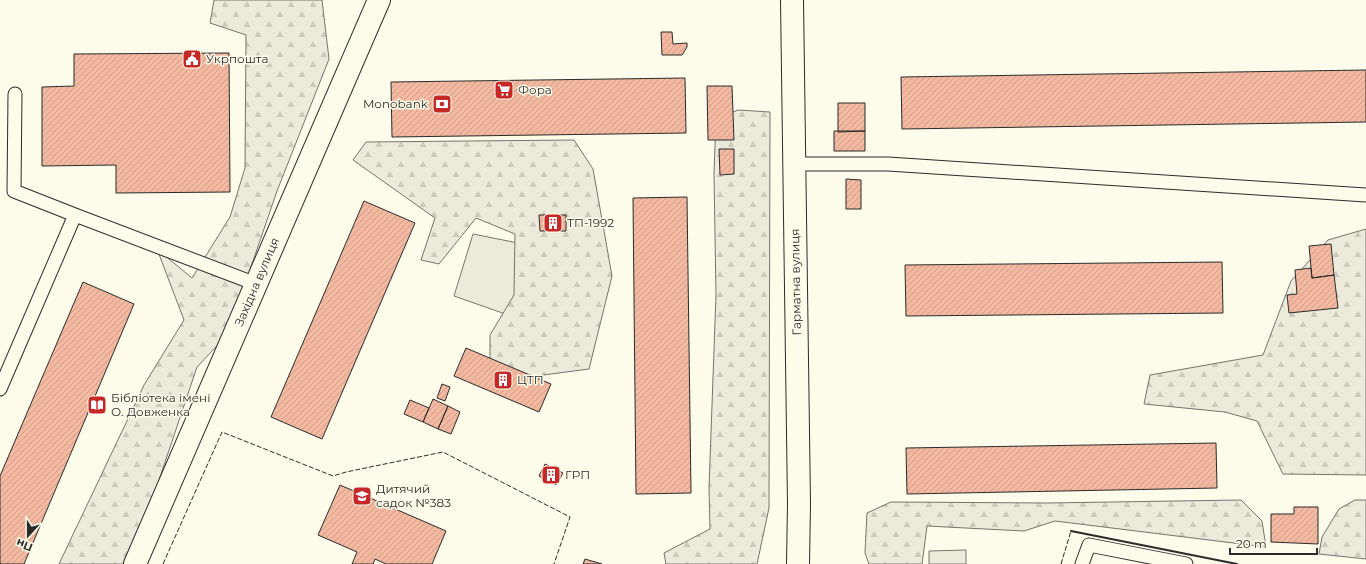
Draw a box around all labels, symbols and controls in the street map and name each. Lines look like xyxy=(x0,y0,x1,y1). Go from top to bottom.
public building icon: Укрпошта xyxy=(181,48,203,70)
place label: Укрпошта xyxy=(206,51,268,66)
supermarket icon: Фора xyxy=(493,79,515,101)
place label: Фора xyxy=(518,82,552,97)
bank icon: Monobank xyxy=(431,93,453,115)
place label: Monobank xyxy=(363,96,429,111)
building icon: ТП-1992 xyxy=(542,212,564,234)
place label: ТП-1992 xyxy=(567,215,614,230)
street label: Гарматна вулиця xyxy=(787,228,804,336)
street label: Західна вулиця xyxy=(231,235,282,329)
building icon: ЦТП xyxy=(492,369,514,391)
place label: ЦТП xyxy=(517,372,544,387)
place label: Бібліотека імені О. Довженка xyxy=(111,390,210,419)
library icon: Бібліотека імені О. Довженка xyxy=(86,394,108,416)
building icon: ГРП xyxy=(540,464,562,486)
place label: ГРП xyxy=(565,467,590,482)
place label: Дитячий садок №383 xyxy=(376,481,451,510)
school or university icon: Дитячий садок №383 xyxy=(351,485,373,507)
north arrow xyxy=(8,516,48,556)
scale bar xyxy=(1230,530,1317,556)
text: Пн xyxy=(14,536,35,555)
text: 20 m xyxy=(1236,536,1267,551)

